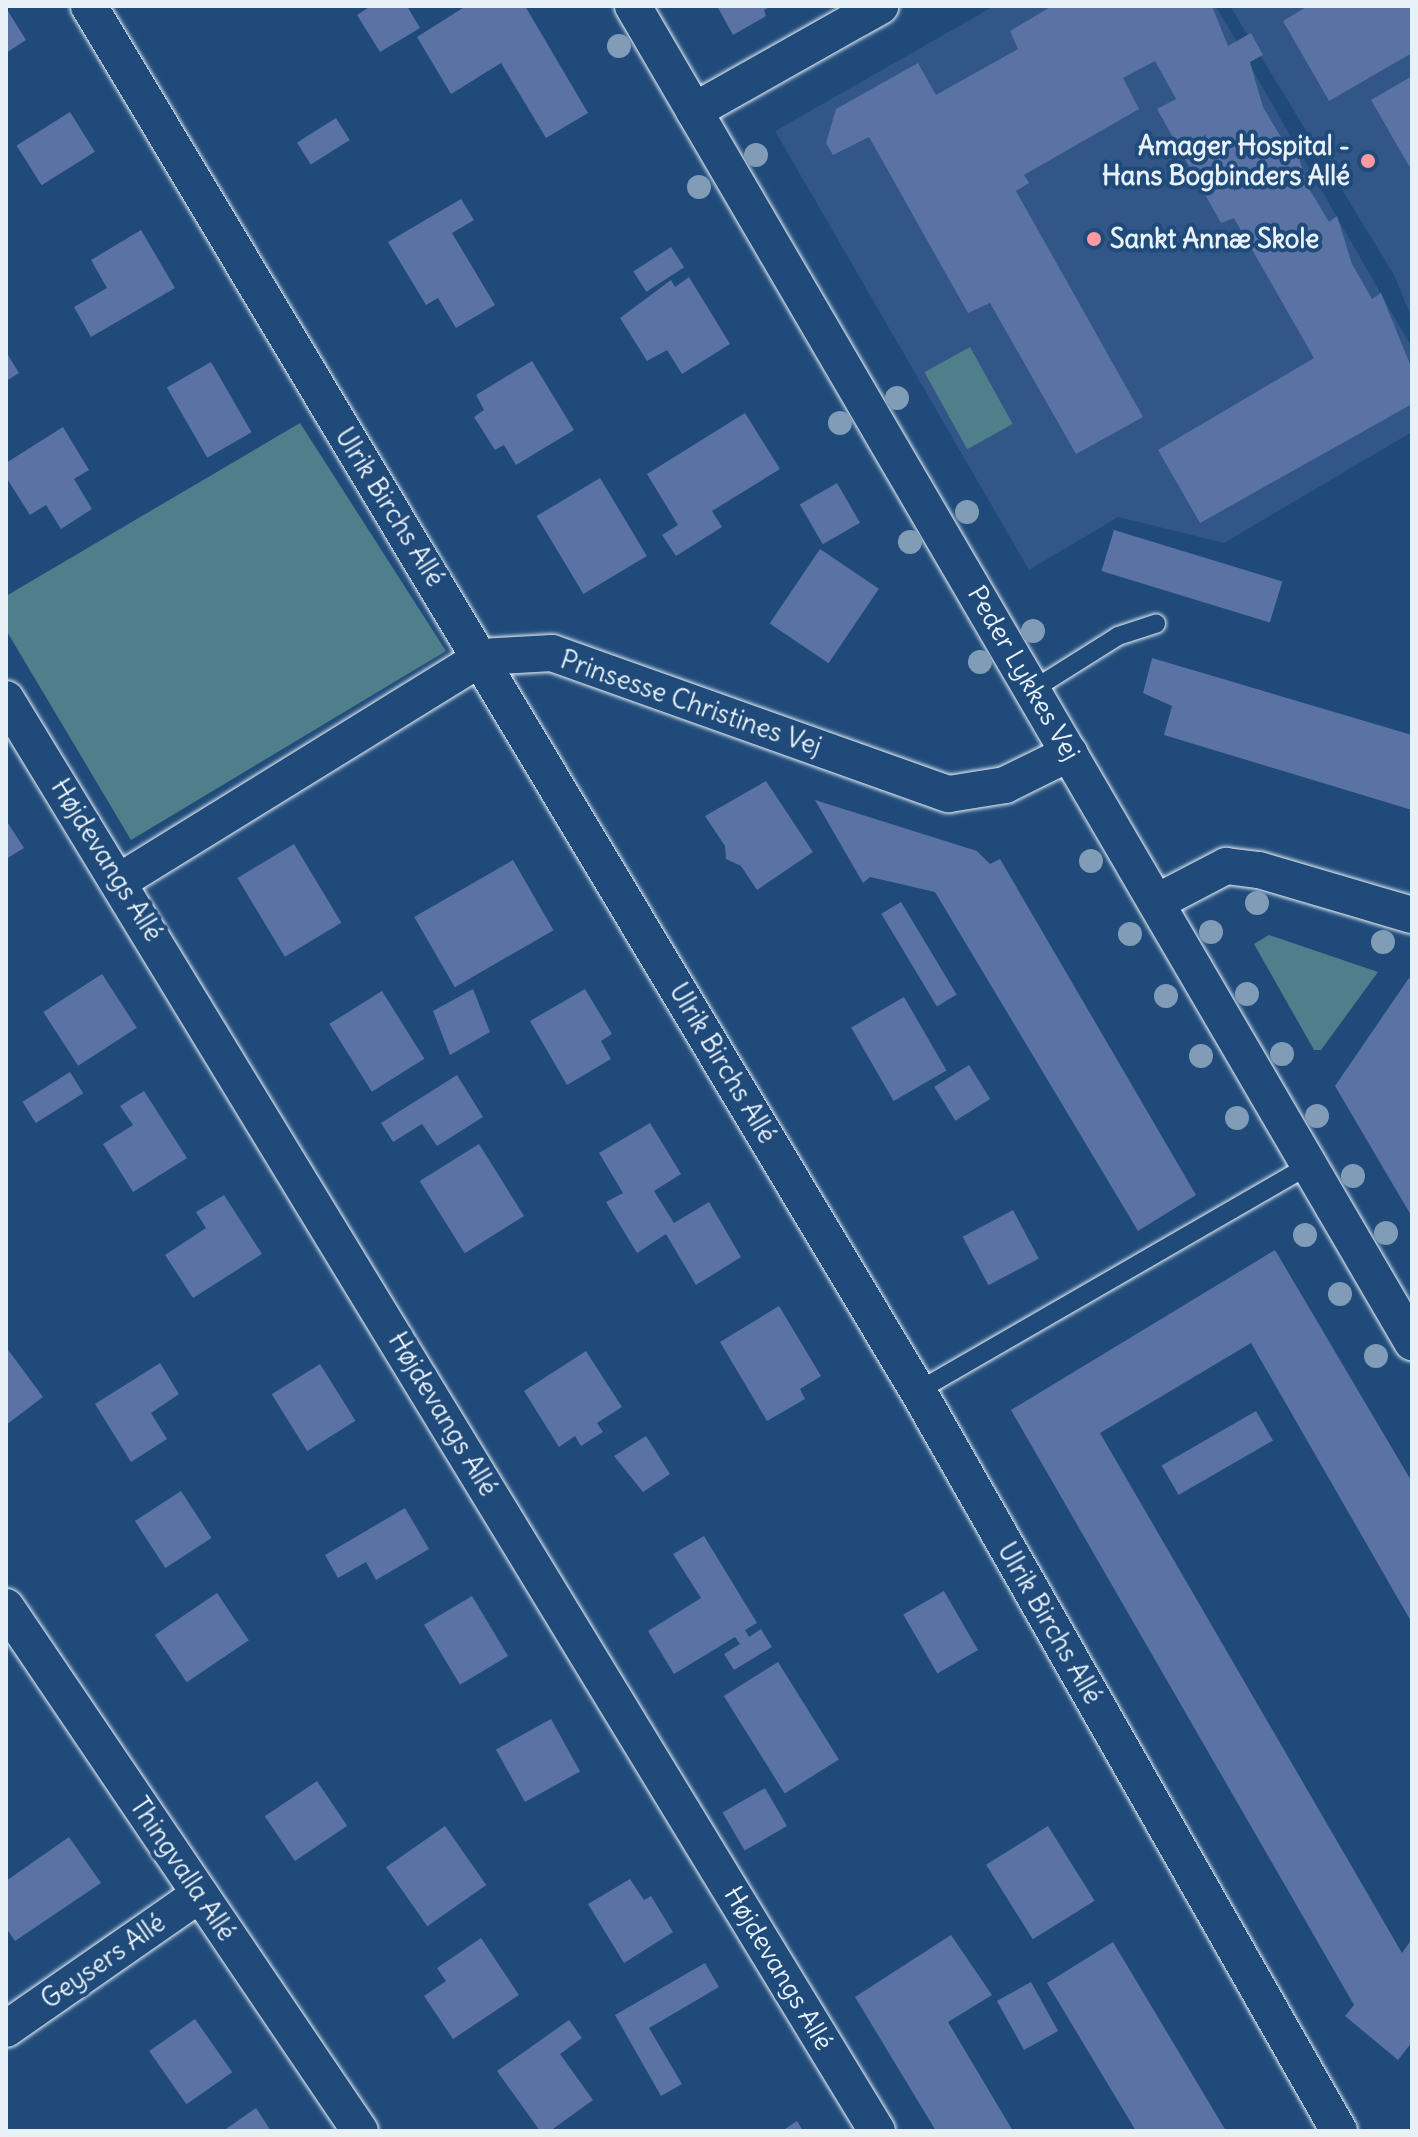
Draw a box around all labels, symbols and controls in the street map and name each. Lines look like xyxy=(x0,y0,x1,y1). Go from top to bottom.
place label: Amager Hospital - Hans Bogbinders Allé xyxy=(1102,130,1350,192)
marker: Amager Hospital - Hans Bogbinders Allé xyxy=(1357,150,1379,172)
place label: Sankt Annæ Skole xyxy=(1110,223,1319,255)
marker: Sankt Annæ Skole xyxy=(1085,230,1103,248)
street label: Ulrik Birchs Allé xyxy=(329,422,451,592)
street label: Peder Lykkes Vej xyxy=(961,580,1087,766)
street label: Prinsesse Christines Vej xyxy=(556,644,826,762)
street label: Højdevangs Allé xyxy=(45,773,169,947)
street label: Ulrik Birchs Allé xyxy=(663,977,783,1149)
street label: Højdevangs Allé xyxy=(382,1326,504,1502)
street label: Ulrik Birchs Allé xyxy=(991,1537,1109,1709)
street label: Thingvalla Allé xyxy=(124,1791,242,1947)
street label: Højdevangs Allé xyxy=(718,1880,840,2056)
street label: Geysers Allé xyxy=(35,1907,171,2015)

